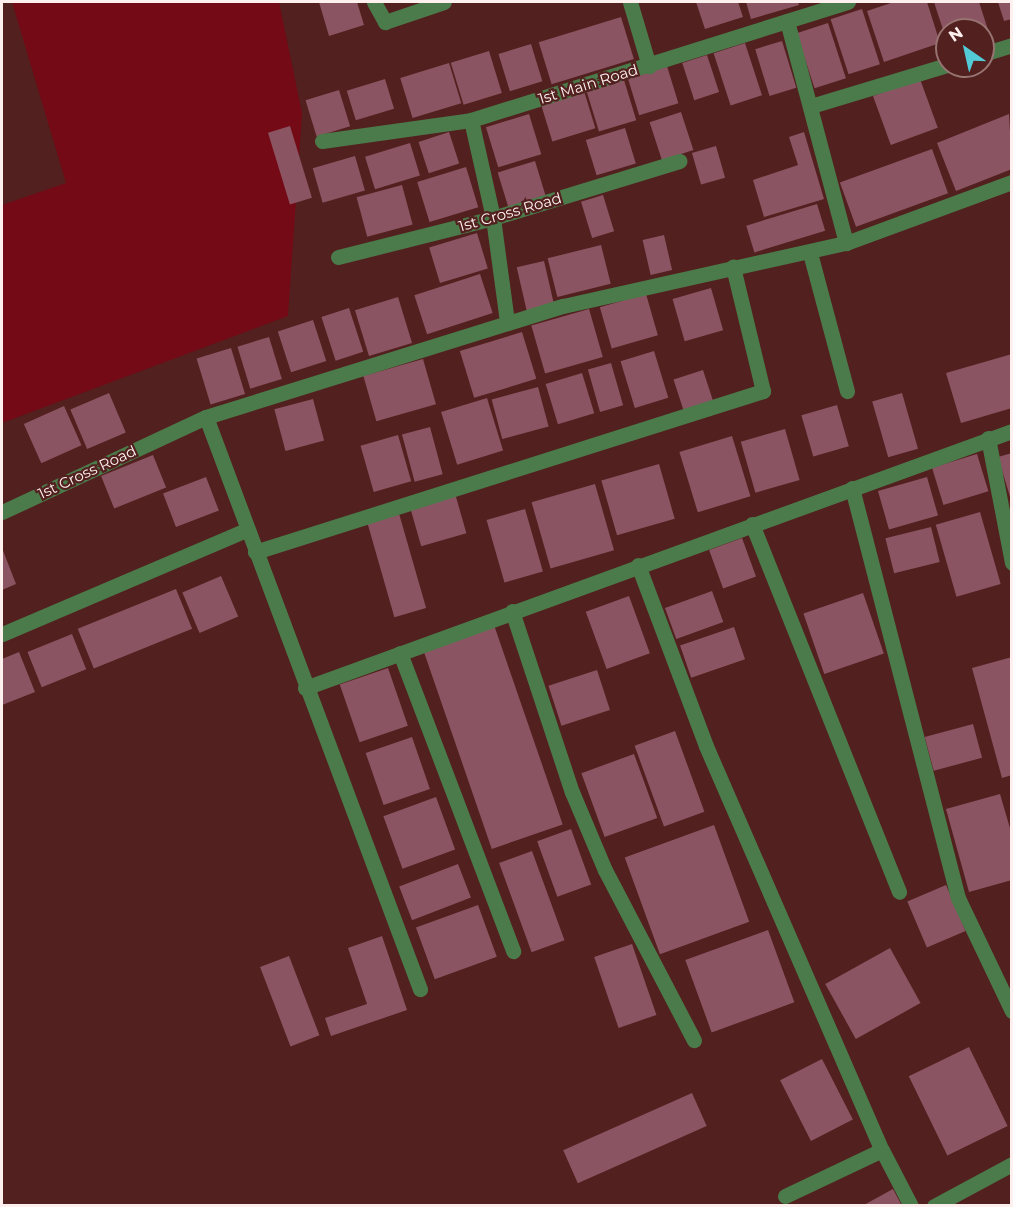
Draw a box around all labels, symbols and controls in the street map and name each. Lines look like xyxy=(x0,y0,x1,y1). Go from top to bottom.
north arrow xyxy=(935,18,995,78)
text: N xyxy=(945,23,966,46)
street label: 1st Main Road xyxy=(536,60,640,108)
street label: 1st Cross Road xyxy=(456,189,564,235)
street label: 1st Cross Road xyxy=(35,441,139,503)

